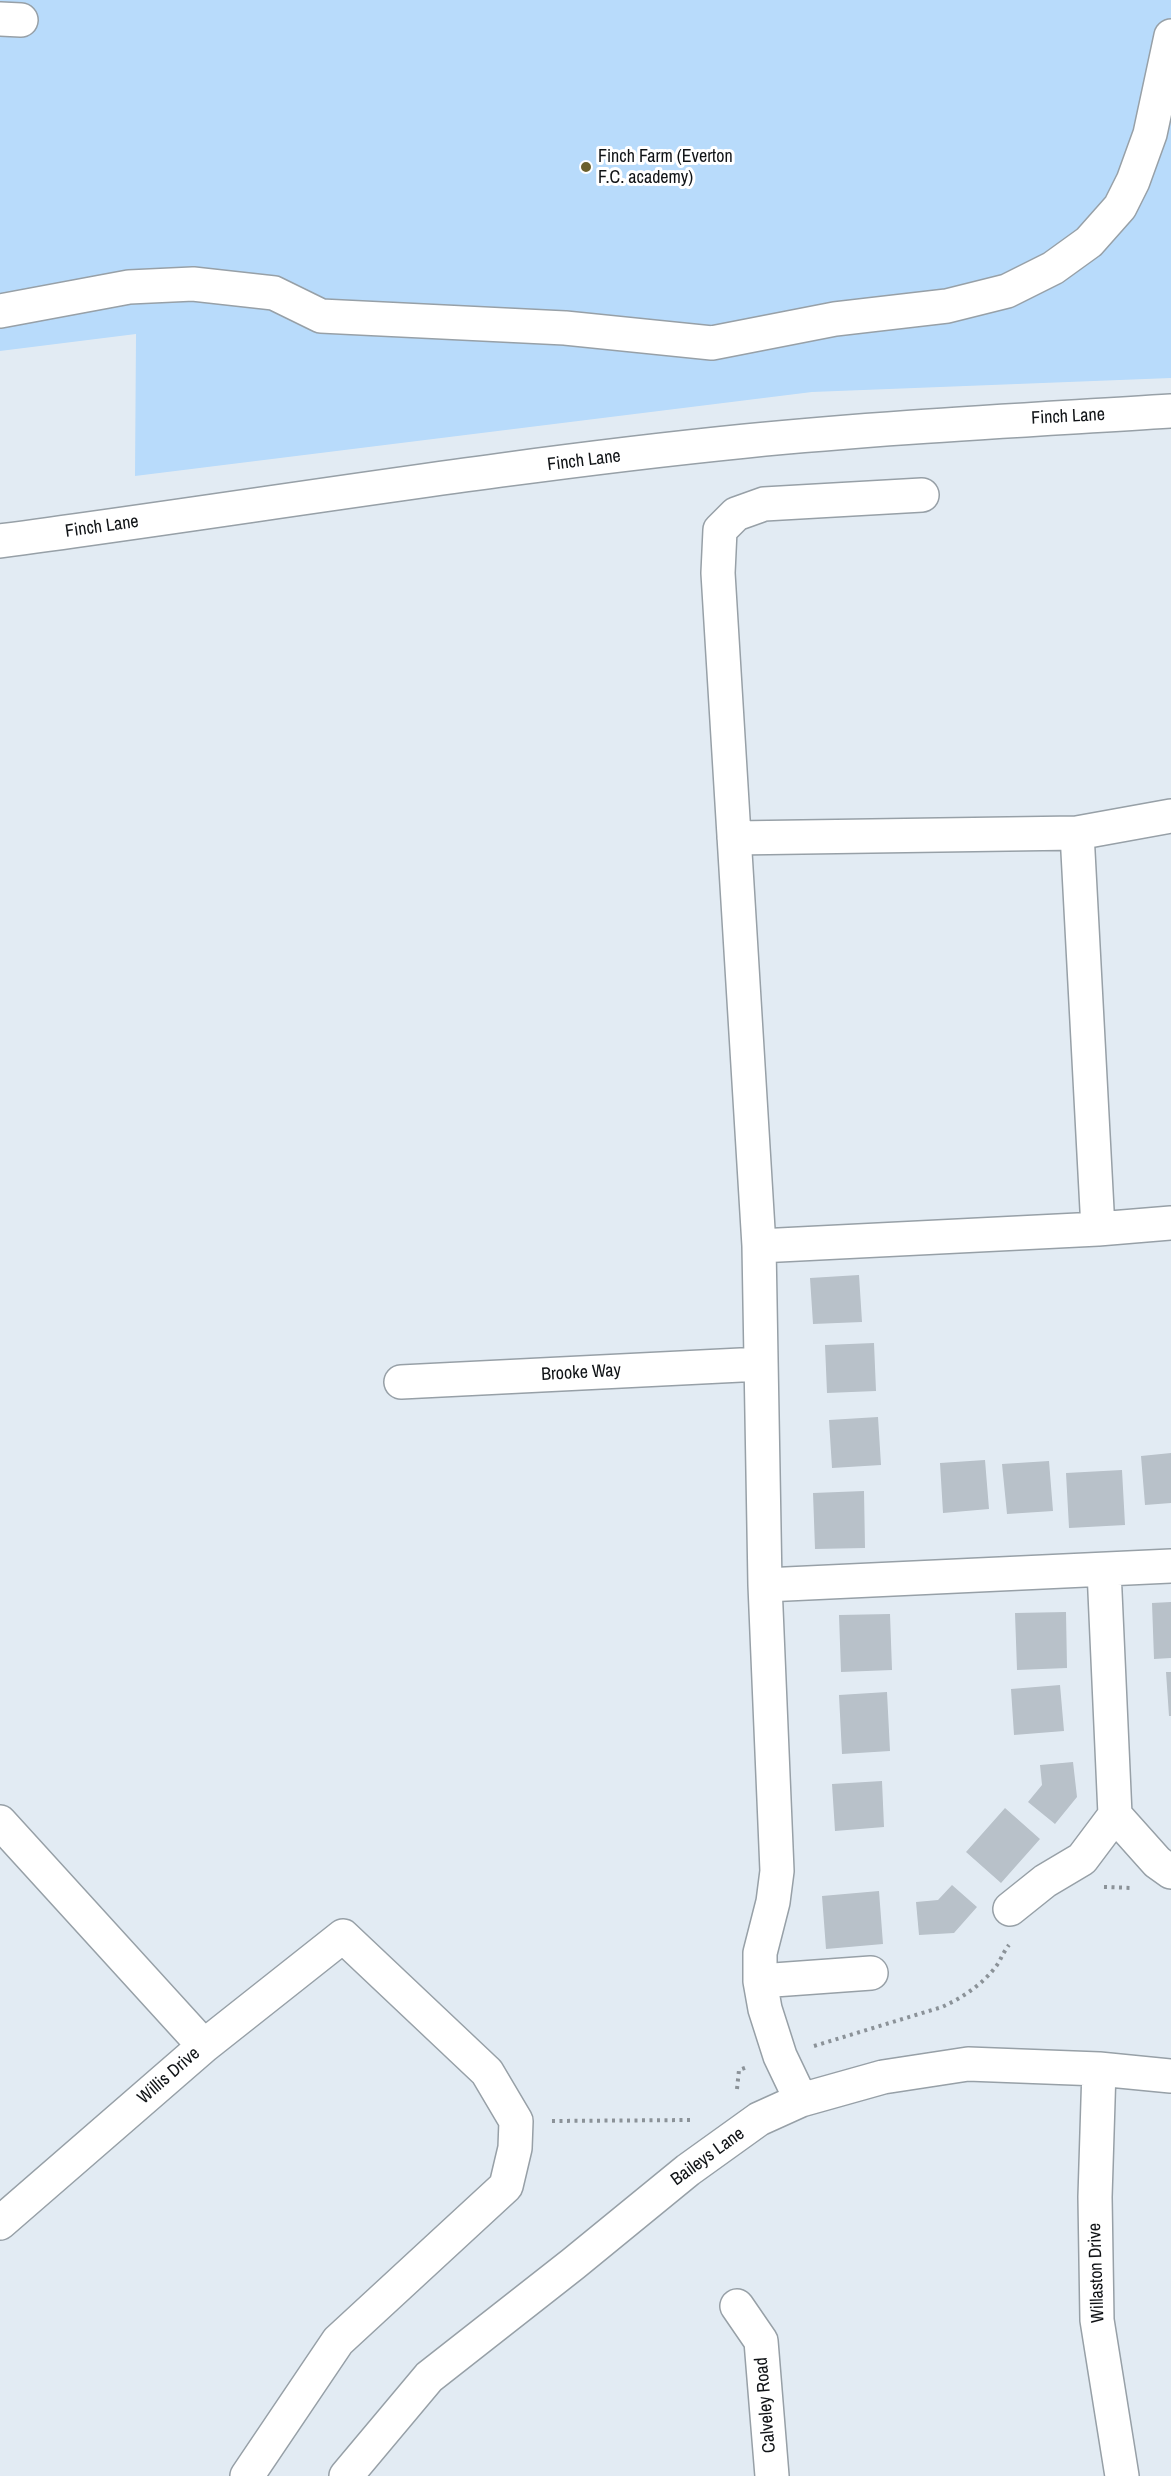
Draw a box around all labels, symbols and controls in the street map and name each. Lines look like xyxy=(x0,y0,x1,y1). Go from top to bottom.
place label: Finch Farm (Everton F.C. academy) xyxy=(598,146,733,188)
marker: Finch Farm (Everton F.C. academy) xyxy=(579,160,593,174)
street label: Finch Lane xyxy=(1031,404,1105,430)
street label: Finch Lane xyxy=(546,446,622,476)
street label: Finch Lane xyxy=(64,511,140,543)
street label: Brooke Way xyxy=(541,1360,621,1386)
street label: Willis Drive xyxy=(133,2043,205,2109)
street label: Baileys Lane xyxy=(667,2123,749,2191)
street label: Willaston Drive xyxy=(1084,2223,1110,2323)
street label: Calveley Road xyxy=(751,2356,781,2454)

